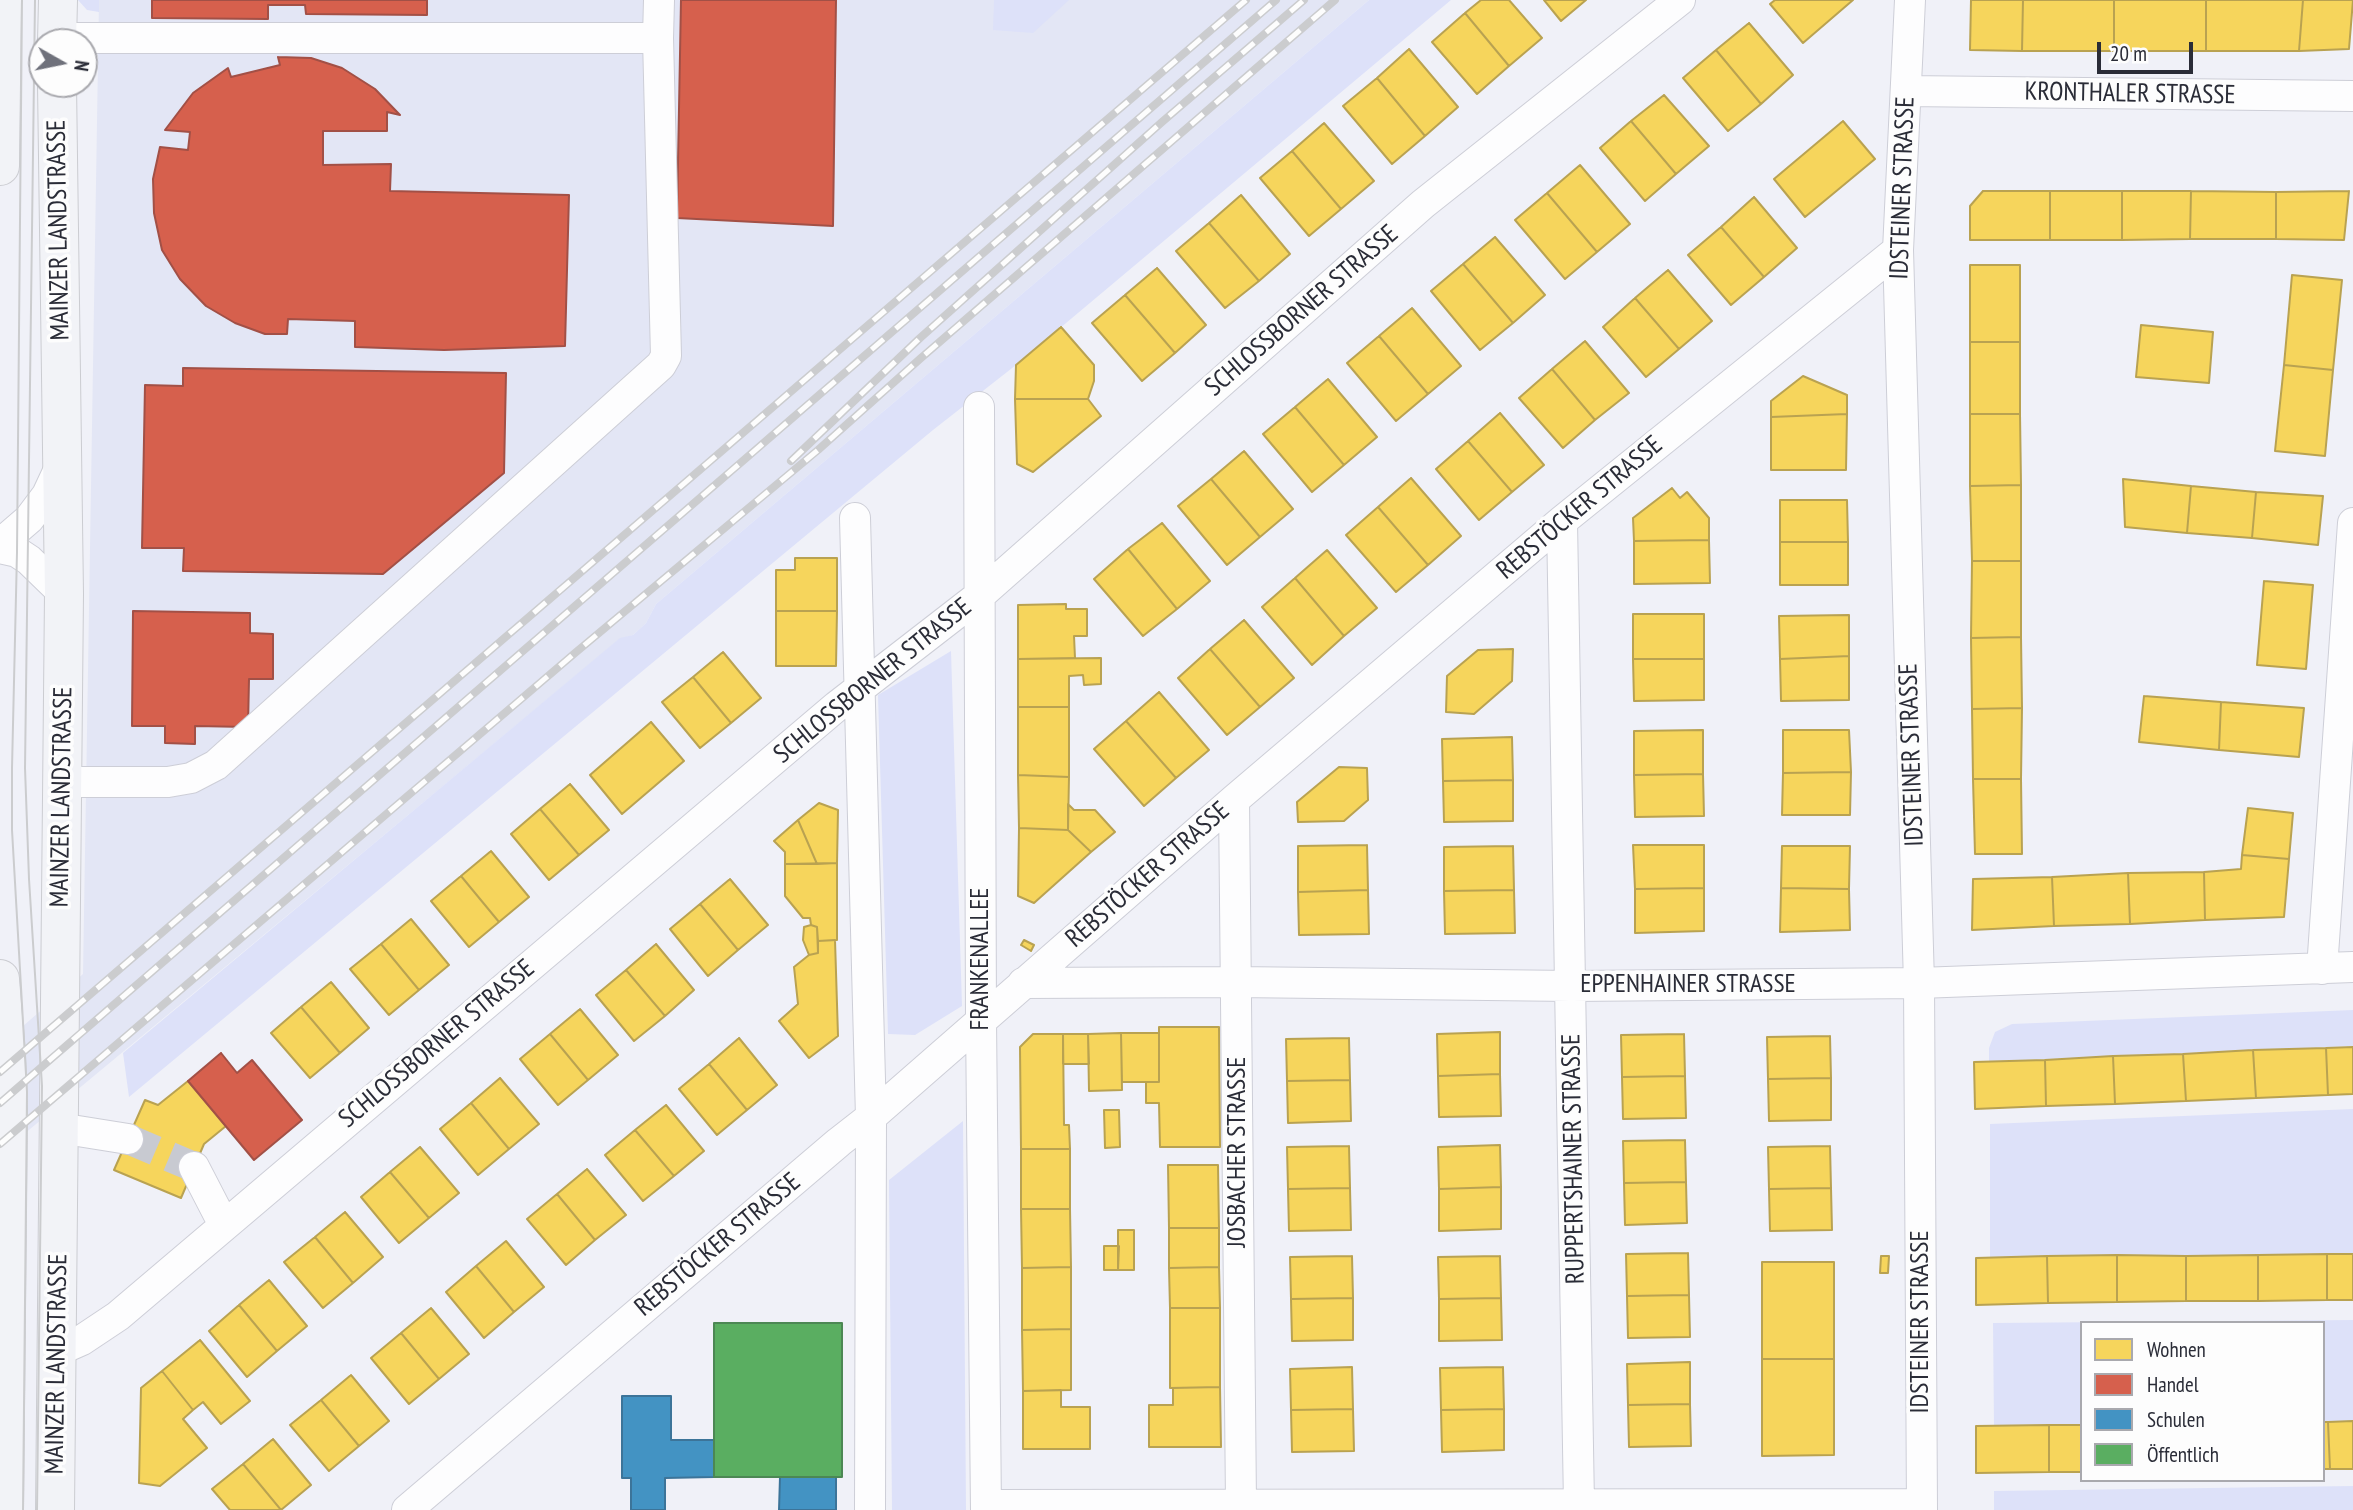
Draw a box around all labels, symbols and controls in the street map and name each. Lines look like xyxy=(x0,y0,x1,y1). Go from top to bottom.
north arrow xyxy=(28,28,98,98)
scale bar xyxy=(2101,28,2197,72)
text: 20 m xyxy=(2110,40,2147,67)
text: N xyxy=(69,59,94,73)
street label: KRONTHALER STRASSE xyxy=(2024,77,2236,111)
street label: IDSTEINER STRASSE xyxy=(1884,96,1922,280)
street label: MAINZER LANDSTRASSE xyxy=(41,119,77,341)
street label: SCHLOSSBORNER STRASSE xyxy=(1199,219,1405,403)
street label: REBSTÖCKER STRASSE xyxy=(1491,430,1669,586)
street label: SCHLOSSBORNER STRASSE xyxy=(768,592,978,770)
street label: IDSTEINER STRASSE xyxy=(1893,663,1931,847)
street label: MAINZER LANDSTRASSE xyxy=(44,686,80,908)
street label: REBSTÖCKER STRASSE xyxy=(1060,796,1236,954)
street label: FRANKENALLEE xyxy=(965,887,997,1031)
street label: SCHLOSSBORNER STRASSE xyxy=(333,953,541,1135)
street label: EPPENHAINER STRASSE xyxy=(1580,969,1796,1001)
street label: RUPPERTSHAINER STRASSE xyxy=(1556,1034,1592,1284)
street label: JOSBACHER STRASSE xyxy=(1222,1057,1254,1247)
street label: REBSTÖCKER STRASSE xyxy=(629,1167,807,1323)
street label: IDSTEINER STRASSE xyxy=(1905,1230,1937,1414)
street label: MAINZER LANDSTRASSE xyxy=(39,1253,75,1475)
legend xyxy=(2080,1321,2325,1482)
text: Wohnen xyxy=(2147,1336,2206,1363)
text: Handel xyxy=(2147,1371,2199,1398)
text: Schulen xyxy=(2147,1406,2205,1433)
text: Öffentlich xyxy=(2147,1441,2219,1468)

